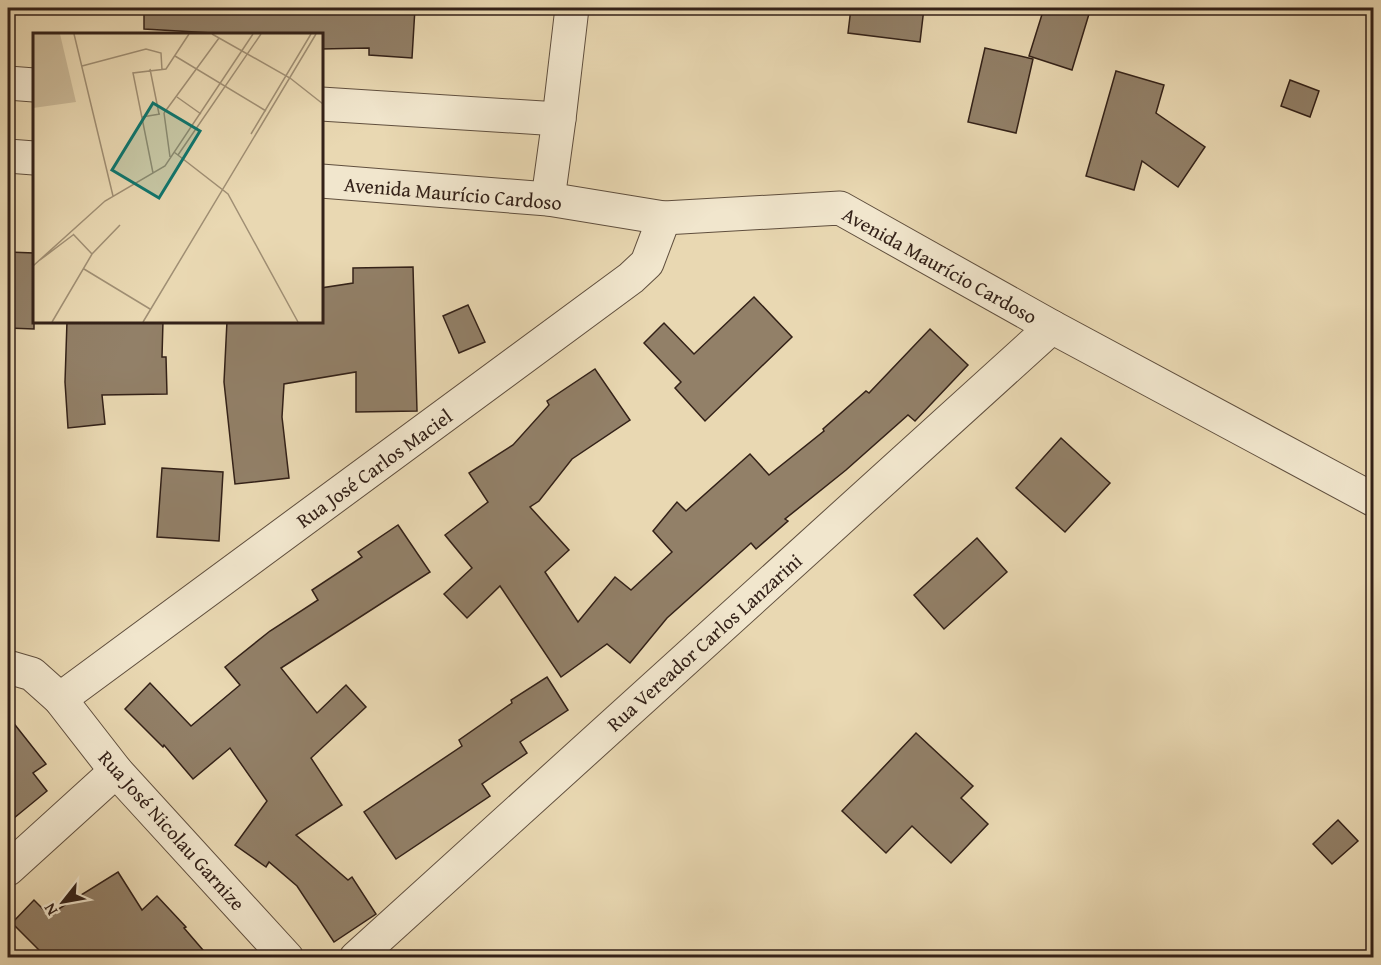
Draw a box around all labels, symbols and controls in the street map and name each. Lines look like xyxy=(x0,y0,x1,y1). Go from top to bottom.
inset map xyxy=(33,33,322,322)
street label: Avenida Maurício Cardoso xyxy=(343,169,563,217)
street label: Avenida Maurício Cardoso xyxy=(837,199,1043,331)
street label: Rua José Carlos Maciel xyxy=(290,401,458,535)
street label: Rua Vereador Carlos Lanzarini xyxy=(600,546,808,738)
street label: Rua José Nicolau Garnize xyxy=(92,743,252,917)
north arrow xyxy=(33,872,93,932)
text: N xyxy=(37,899,63,920)

